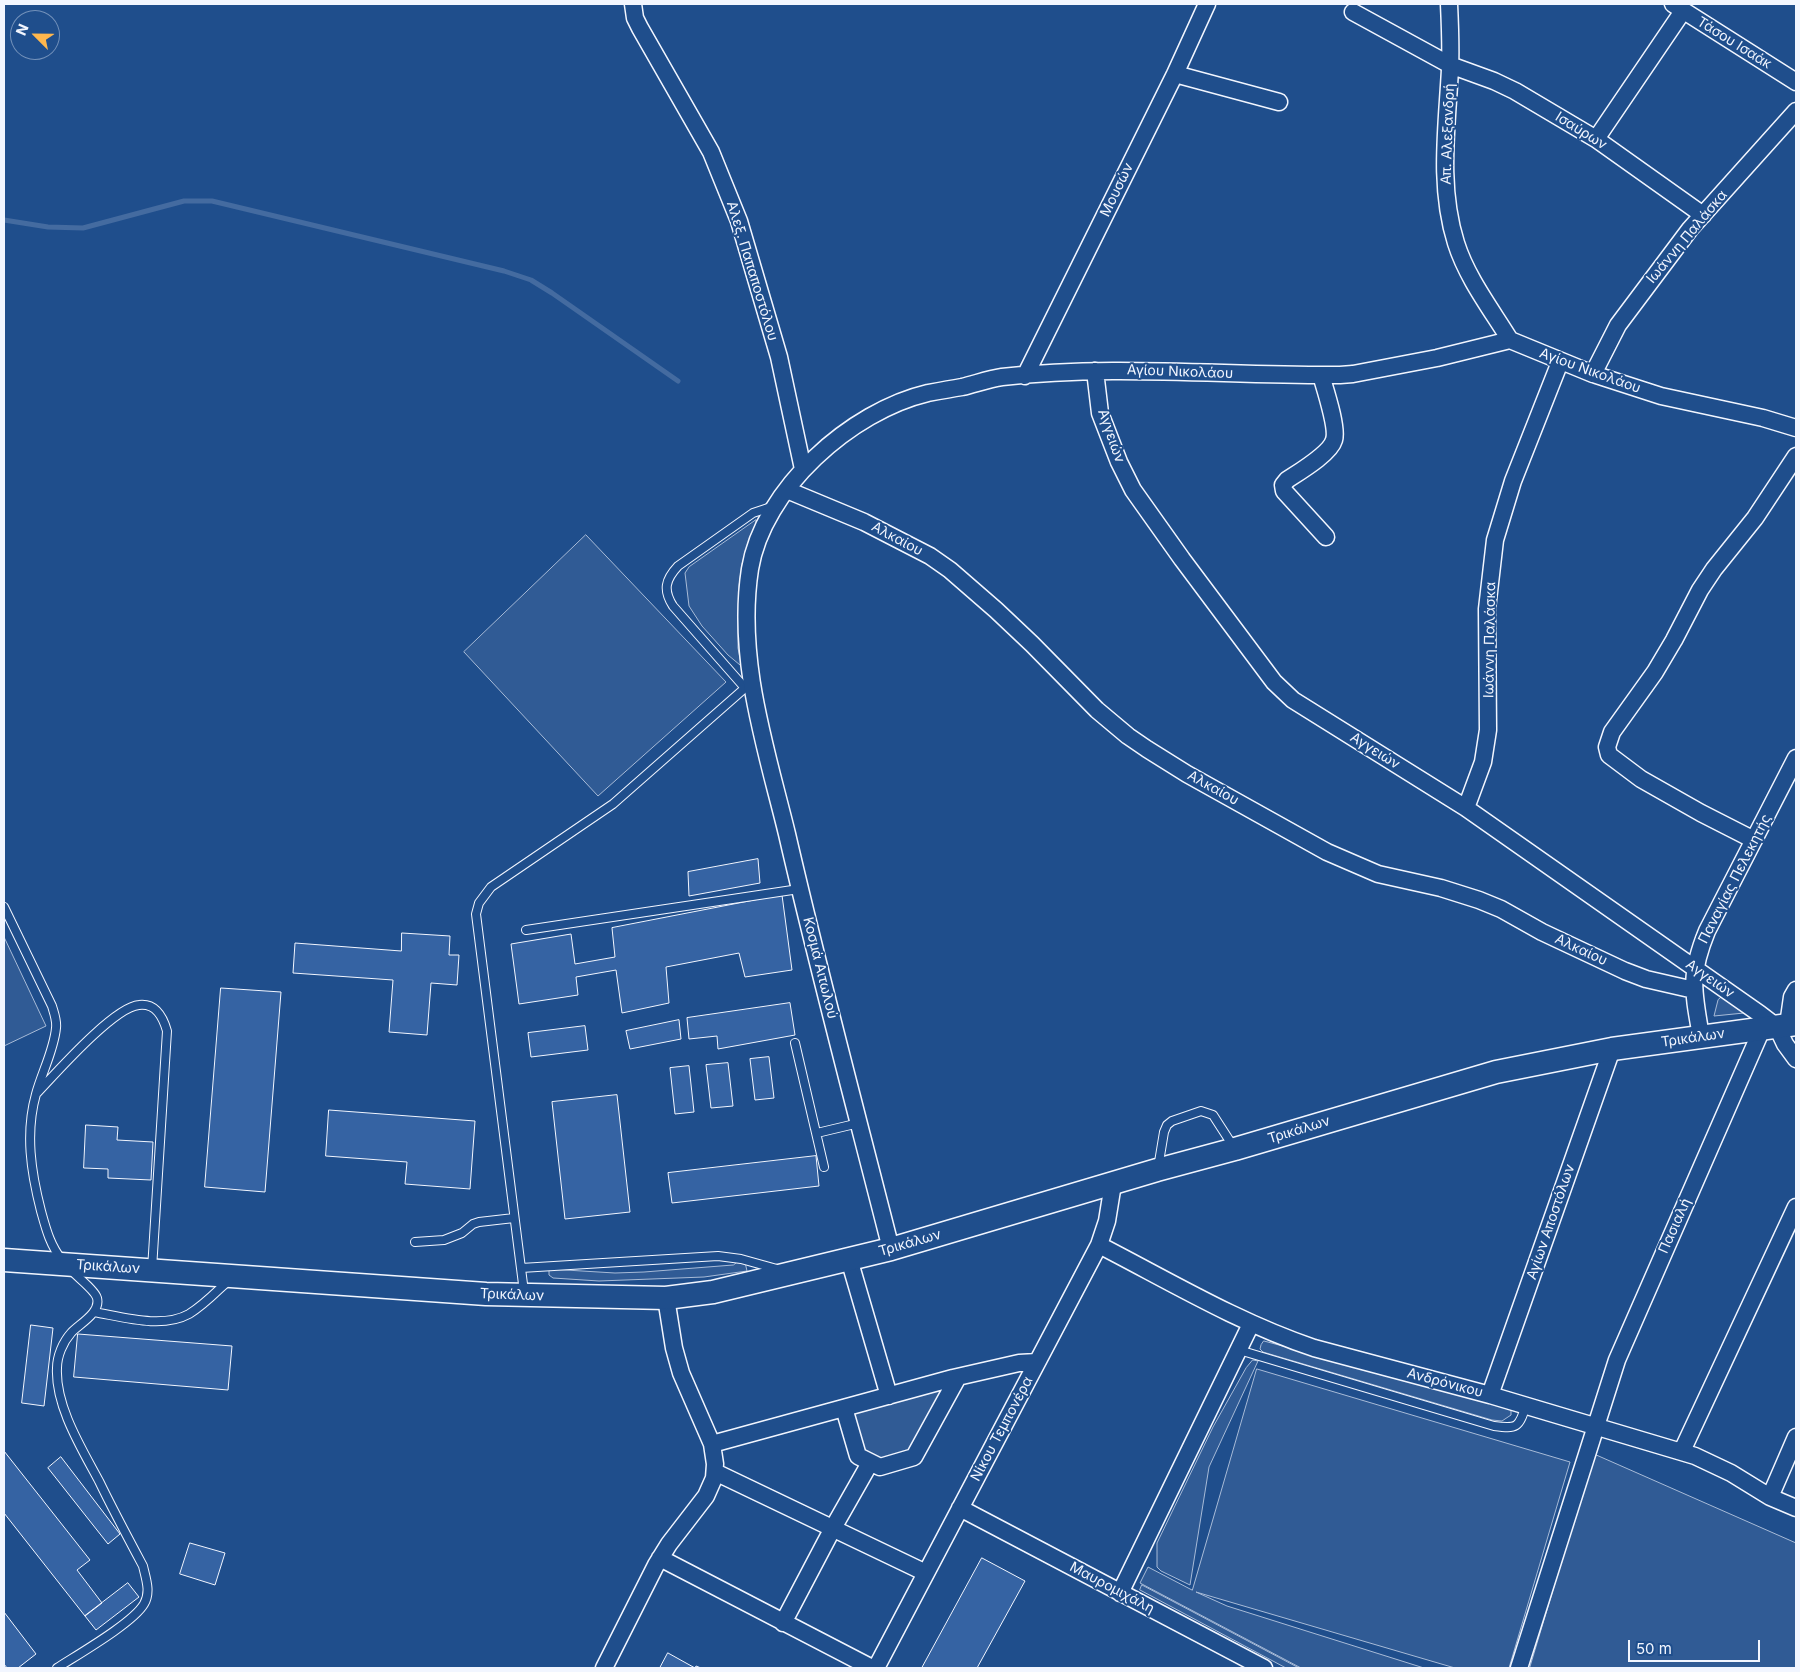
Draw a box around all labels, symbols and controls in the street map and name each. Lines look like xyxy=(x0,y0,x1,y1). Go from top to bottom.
north arrow xyxy=(10,10,60,60)
street label: Τάσου Ισαάκ xyxy=(1694,13,1774,73)
text: N xyxy=(12,21,32,38)
street label: Απ. Αλεξανδρή xyxy=(1438,83,1458,185)
street label: Ισαύρων xyxy=(1552,109,1610,153)
street label: Μουσών xyxy=(1097,160,1137,220)
street label: Ιωάννη Παλάσκα xyxy=(1643,187,1731,287)
street label: Αλεξ. Παπαποστόλου xyxy=(723,199,781,343)
street label: Αγίου Νικολάου xyxy=(1537,345,1643,397)
street label: Αγίου Νικολάου xyxy=(1127,362,1233,382)
street label: Αγγειών xyxy=(1094,407,1128,465)
street label: Αλκαίου xyxy=(868,518,926,560)
street label: Ιωάννη Παλάσκα xyxy=(1481,582,1499,698)
street label: Αγγειών xyxy=(1347,729,1403,773)
street label: Αλκαίου xyxy=(1185,767,1241,809)
street label: Παναγίας Πελεκητής xyxy=(1695,812,1775,946)
street label: Κοσμά Αιτωλού xyxy=(799,915,841,1021)
street label: Αλκαίου xyxy=(1552,931,1610,969)
street label: Αγγειών xyxy=(1682,956,1738,1002)
street label: Τρικάλων xyxy=(1660,1025,1726,1051)
street label: Τρικάλων xyxy=(1266,1113,1332,1147)
street label: Αγίων Αποστόλων xyxy=(1523,1162,1579,1282)
street label: Πασιαλή xyxy=(1655,1196,1695,1256)
street label: Τρικάλων xyxy=(877,1226,943,1260)
street label: Τρικάλων xyxy=(75,1256,141,1278)
street label: Τρικάλων xyxy=(480,1285,544,1305)
street label: Ανδρόνικου xyxy=(1405,1365,1485,1401)
street label: Νίκου Τεμπονέρα xyxy=(967,1374,1037,1484)
street label: Μαυρομιχάλη xyxy=(1067,1559,1157,1617)
scale bar xyxy=(1630,1630,1762,1662)
text: 50 m xyxy=(1636,1639,1672,1658)

